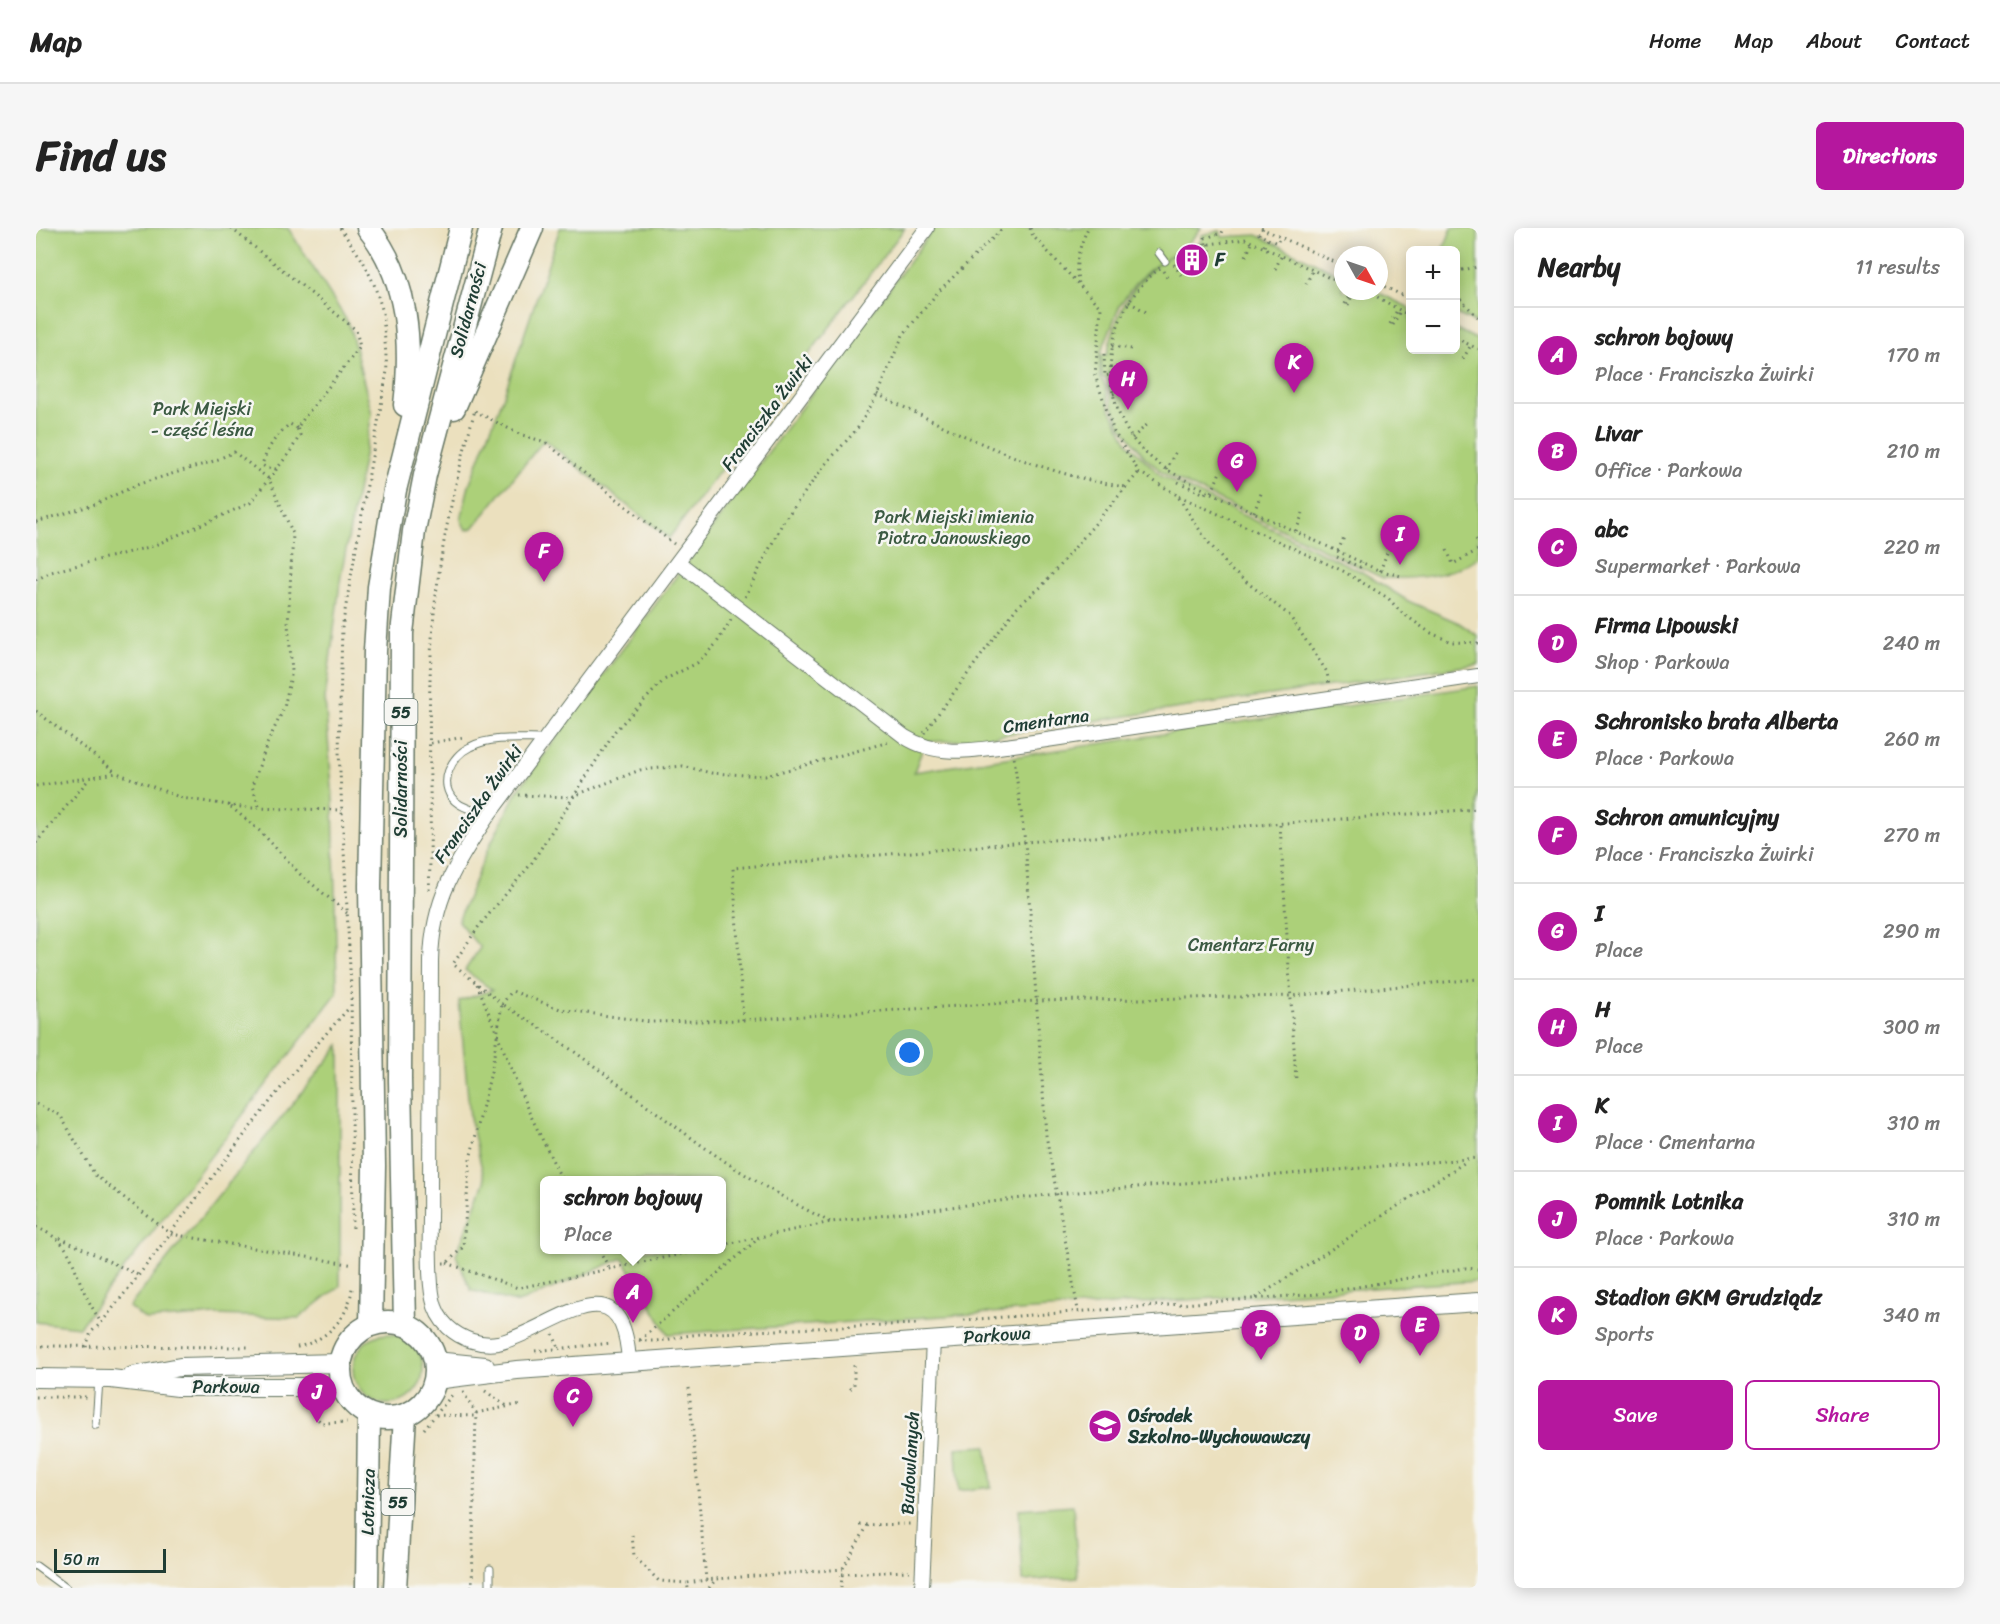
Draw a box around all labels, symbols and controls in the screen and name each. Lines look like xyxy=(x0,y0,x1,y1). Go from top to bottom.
text: Map xyxy=(30,17,82,66)
text: Home xyxy=(1649,22,1701,60)
text: Map xyxy=(1734,22,1773,60)
text: About xyxy=(1806,22,1863,60)
text: Contact xyxy=(1896,22,1970,60)
text: Find us xyxy=(36,119,166,193)
button: Directions xyxy=(1816,122,1964,190)
building icon: F xyxy=(1174,242,1210,278)
place label: F xyxy=(1214,244,1226,276)
text: Nearby xyxy=(1538,244,1620,290)
north arrow xyxy=(1334,246,1388,300)
map controls xyxy=(1406,246,1460,354)
button: + xyxy=(1406,246,1460,300)
text: 11 results xyxy=(1856,250,1940,285)
street label: Solidarności xyxy=(440,258,496,361)
button: − xyxy=(1406,300,1460,354)
text: schron bojowy xyxy=(1595,318,1733,357)
text: A xyxy=(1551,338,1564,373)
text: 170 m xyxy=(1887,338,1940,373)
pin: K xyxy=(1274,344,1314,393)
street label: Franciszka Żwirki xyxy=(712,347,822,478)
text: Place · Franciszka Żwirki xyxy=(1595,357,1813,392)
pin: H xyxy=(1108,360,1148,410)
park label: Park Miejski - część leśna xyxy=(150,393,255,446)
text: Livar xyxy=(1595,414,1642,453)
text: B xyxy=(1551,434,1564,469)
text: 210 m xyxy=(1887,434,1940,469)
pin: G xyxy=(1218,442,1256,492)
text: Office · Parkowa xyxy=(1595,453,1742,488)
park label: Park Miejski imienia Piotra Janowskiego xyxy=(874,501,1034,554)
text: abc xyxy=(1595,510,1629,549)
pin: I xyxy=(1380,516,1420,565)
text: C xyxy=(1551,530,1564,565)
text: 220 m xyxy=(1884,530,1940,565)
pin: F xyxy=(524,532,564,582)
text: Supermarket · Parkowa xyxy=(1595,549,1801,584)
text: Firma Lipowski xyxy=(1595,606,1738,645)
text: D xyxy=(1552,626,1563,661)
text: 240 m xyxy=(1883,626,1940,661)
text: Shop · Parkowa xyxy=(1595,645,1730,680)
road number: 55 xyxy=(384,699,418,725)
street label: Cmentarna xyxy=(1001,699,1091,743)
text: Schronisko brata Alberta xyxy=(1595,702,1838,741)
text: E xyxy=(1552,722,1563,757)
text: 260 m xyxy=(1884,722,1940,757)
street label: Franciszka Żwirki xyxy=(425,737,532,870)
street label: Solidarności xyxy=(385,739,417,838)
text: Place · Parkowa xyxy=(1595,741,1734,776)
text: Schron amunicyjny xyxy=(1595,798,1779,837)
text: F xyxy=(1552,818,1563,853)
text: 270 m xyxy=(1884,818,1940,853)
text: Place · Franciszka Żwirki xyxy=(1595,837,1813,872)
text: I xyxy=(1595,894,1604,933)
text: G xyxy=(1551,914,1564,949)
text: 290 m xyxy=(1883,914,1940,949)
park label: Cmentarz Farny xyxy=(1188,929,1315,961)
text: Place xyxy=(1595,933,1643,968)
text: H xyxy=(1595,990,1611,1029)
text: H xyxy=(1550,1010,1565,1045)
text: 300 m xyxy=(1883,1010,1940,1045)
text: Place xyxy=(1595,1029,1643,1064)
your location xyxy=(895,1038,924,1067)
text: K xyxy=(1595,1086,1608,1125)
text: I xyxy=(1554,1106,1561,1141)
text: 310 m xyxy=(1887,1106,1940,1141)
text: Place · Cmentarna xyxy=(1595,1125,1755,1160)
popup xyxy=(540,1176,726,1254)
text: schron bojowy xyxy=(564,1178,702,1217)
text: Pomnik Lotnika xyxy=(1595,1182,1743,1221)
text: J xyxy=(1553,1202,1562,1237)
text: 310 m xyxy=(1887,1202,1940,1237)
text: Place xyxy=(564,1217,612,1252)
text: Place · Parkowa xyxy=(1595,1221,1734,1256)
pin: A xyxy=(614,1274,652,1323)
text: Stadion GKM Grudziądz xyxy=(1595,1278,1822,1317)
text: K xyxy=(1551,1298,1564,1333)
text: 340 m xyxy=(1883,1298,1940,1333)
pin: E xyxy=(1400,1306,1440,1356)
pin: B xyxy=(1242,1310,1280,1360)
pin: D xyxy=(1340,1314,1380,1364)
street label: Parkowa xyxy=(962,1317,1032,1353)
text: Sports xyxy=(1595,1317,1654,1352)
street label: Parkowa xyxy=(192,1371,260,1403)
pin: J xyxy=(298,1374,336,1423)
pin: C xyxy=(554,1378,592,1427)
button: Save xyxy=(1538,1380,1733,1450)
button: Share xyxy=(1745,1380,1940,1450)
place label: Ośrodek Szkolno-Wychowawczy xyxy=(1127,1400,1311,1453)
school or university icon: Ośrodek Szkolno-Wychowawczy xyxy=(1087,1408,1123,1444)
street label: Budowlanych xyxy=(891,1410,929,1516)
street label: Lotnicza xyxy=(351,1468,385,1536)
road number: 55 xyxy=(382,1489,414,1515)
text: 50 m xyxy=(63,1545,99,1574)
scale bar xyxy=(54,1546,166,1574)

